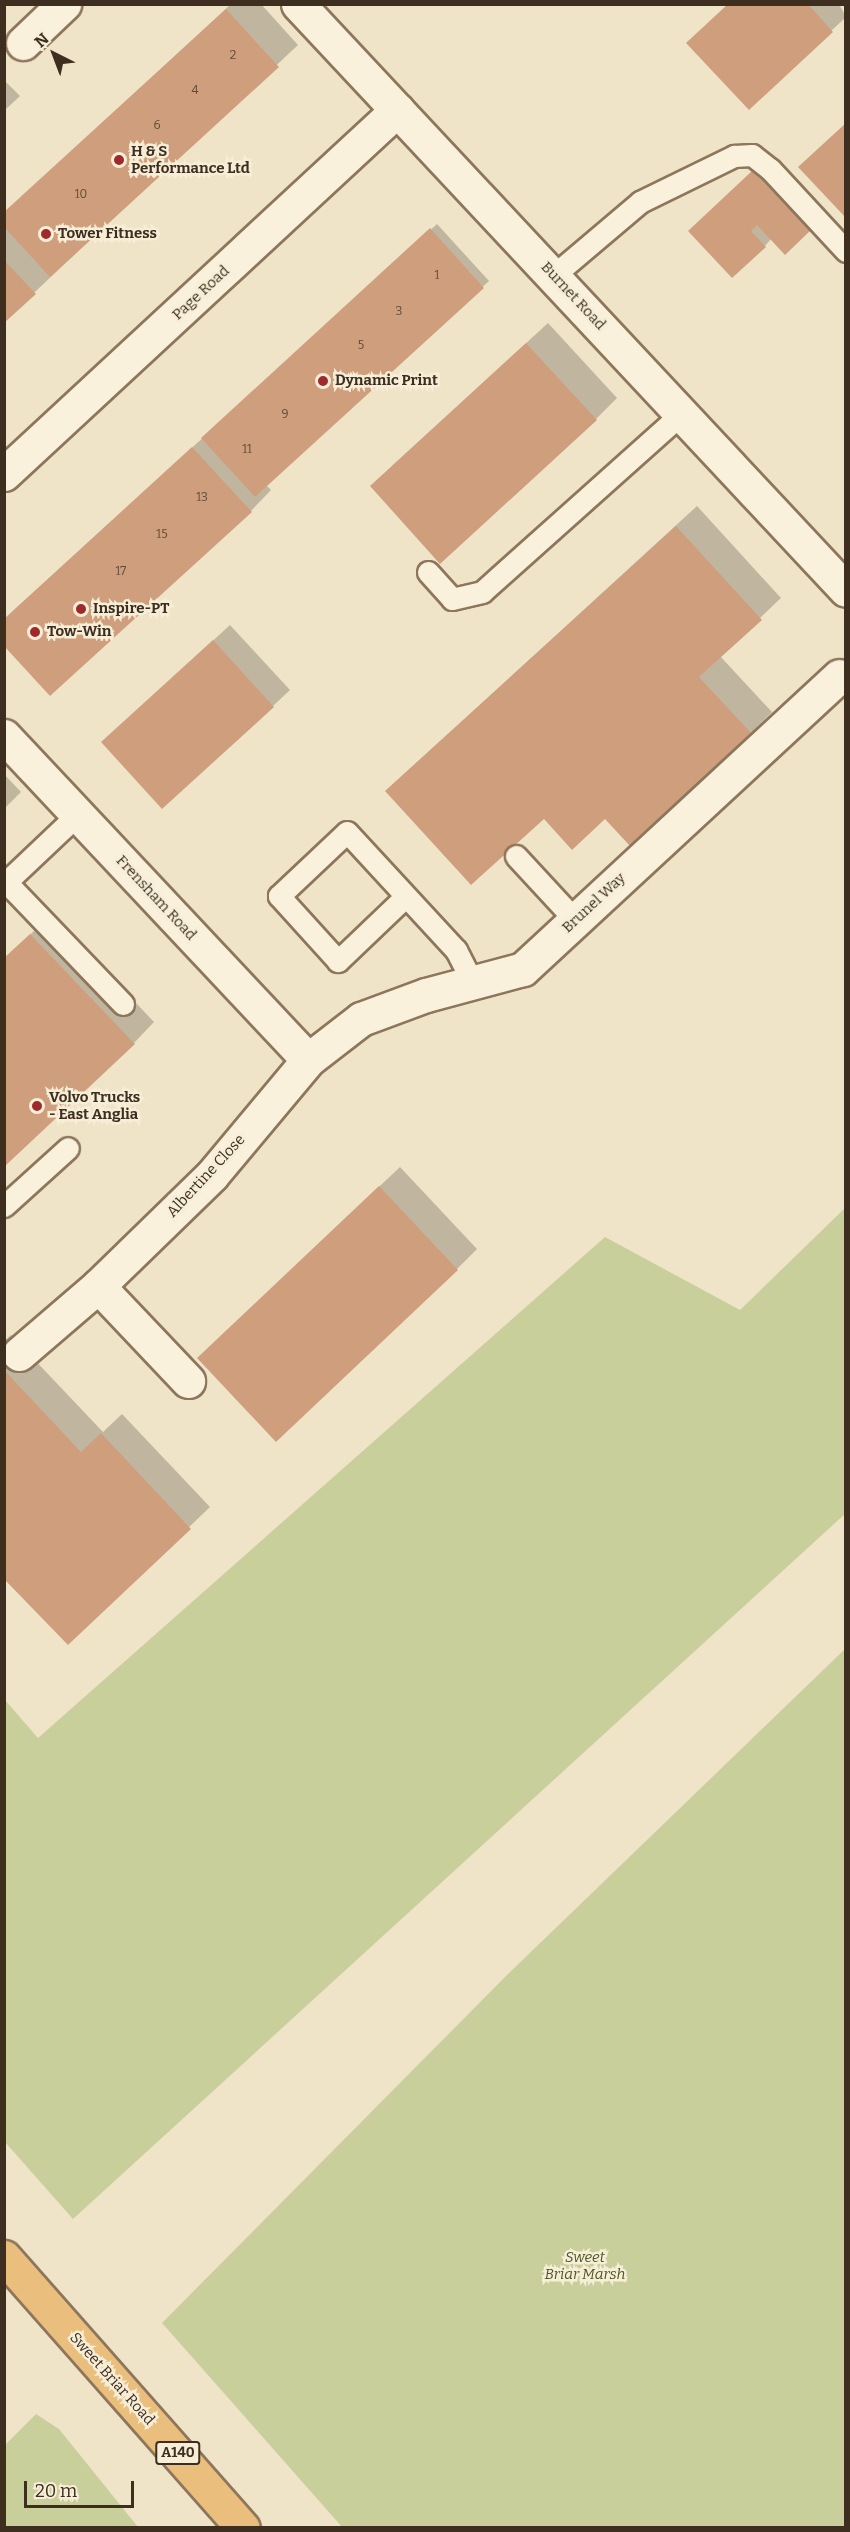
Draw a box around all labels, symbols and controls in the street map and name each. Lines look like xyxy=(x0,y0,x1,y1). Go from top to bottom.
north arrow xyxy=(24,24,84,84)
text: N xyxy=(31,29,53,51)
house number: 2 xyxy=(230,49,236,63)
house number: 4 xyxy=(191,84,199,98)
house number: 6 xyxy=(153,119,161,133)
place label: H & S Performance Ltd xyxy=(131,142,250,177)
marker: H & S Performance Ltd xyxy=(112,153,126,167)
house number: 10 xyxy=(75,188,87,202)
place label: Tower Fitness xyxy=(58,225,157,243)
marker: Tower Fitness xyxy=(39,227,53,241)
street label: Burnet Road xyxy=(537,258,609,334)
street label: Page Road xyxy=(169,262,233,324)
house number: 1 xyxy=(435,269,439,283)
house number: 3 xyxy=(396,305,402,319)
house number: 5 xyxy=(358,339,364,353)
place label: Dynamic Print xyxy=(335,372,438,390)
marker: Dynamic Print xyxy=(316,374,330,388)
house number: 9 xyxy=(281,408,289,422)
house number: 11 xyxy=(242,443,252,457)
house number: 13 xyxy=(196,491,208,505)
house number: 15 xyxy=(156,528,168,542)
house number: 17 xyxy=(116,565,126,579)
place label: Inspire-PT xyxy=(93,600,169,618)
marker: Inspire-PT xyxy=(74,602,88,616)
place label: Tow-Win xyxy=(47,623,111,641)
marker: Tow-Win xyxy=(28,625,42,639)
street label: Frensham Road xyxy=(112,852,200,944)
street label: Brunel Way xyxy=(559,869,629,937)
place label: Volvo Trucks - East Anglia xyxy=(49,1088,140,1123)
marker: Volvo Trucks - East Anglia xyxy=(30,1099,44,1113)
street label: Albertine Close xyxy=(163,1131,249,1221)
park label: Sweet Briar Marsh xyxy=(545,2248,625,2283)
street label: Sweet Briar Road xyxy=(66,2329,158,2429)
road number: A140 xyxy=(154,2442,202,2464)
scale bar xyxy=(27,2469,136,2507)
text: 20 m xyxy=(35,2480,77,2502)

